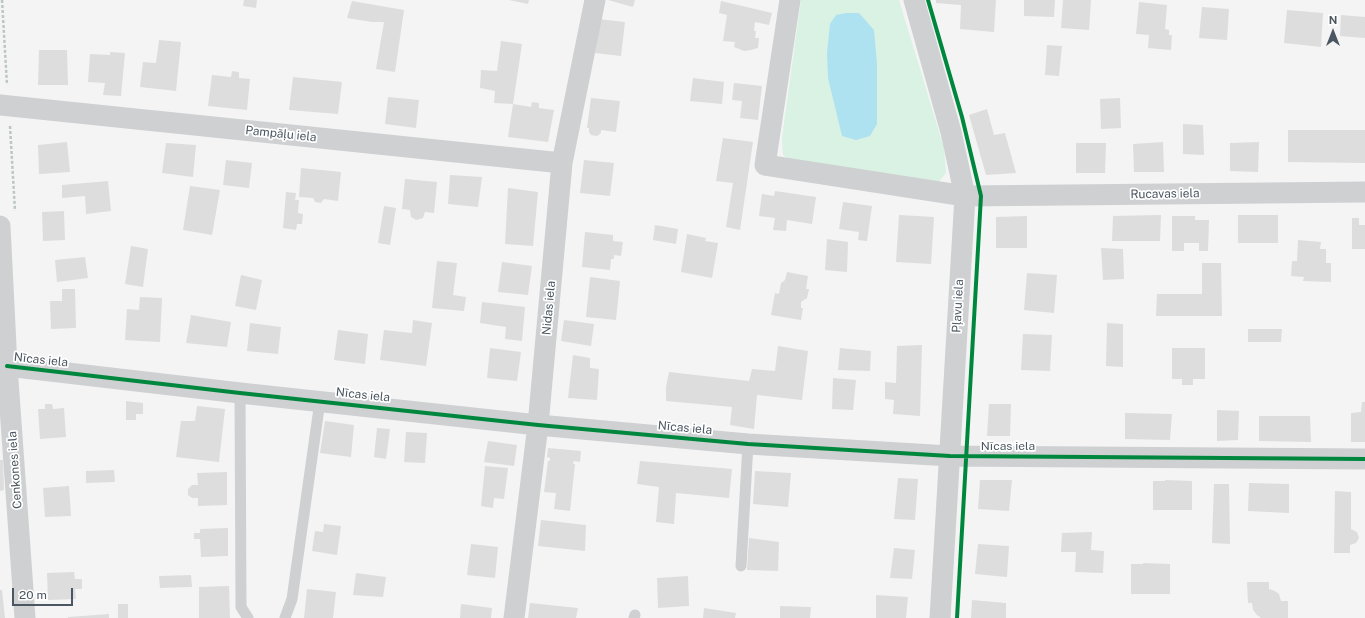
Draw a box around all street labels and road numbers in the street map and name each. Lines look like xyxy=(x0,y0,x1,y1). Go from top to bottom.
street label: Pampāļu iela xyxy=(245,123,317,145)
street label: Rucavas iela xyxy=(1130,186,1200,202)
street label: Pļavu iela xyxy=(949,279,967,333)
street label: Nidas iela xyxy=(539,280,559,336)
street label: Nīcas iela xyxy=(13,350,69,370)
street label: Nīcas iela xyxy=(335,385,391,405)
street label: Nīcas iela xyxy=(657,418,713,438)
street label: Cenkones iela xyxy=(5,431,25,509)
street label: Nīcas iela xyxy=(981,439,1035,453)

